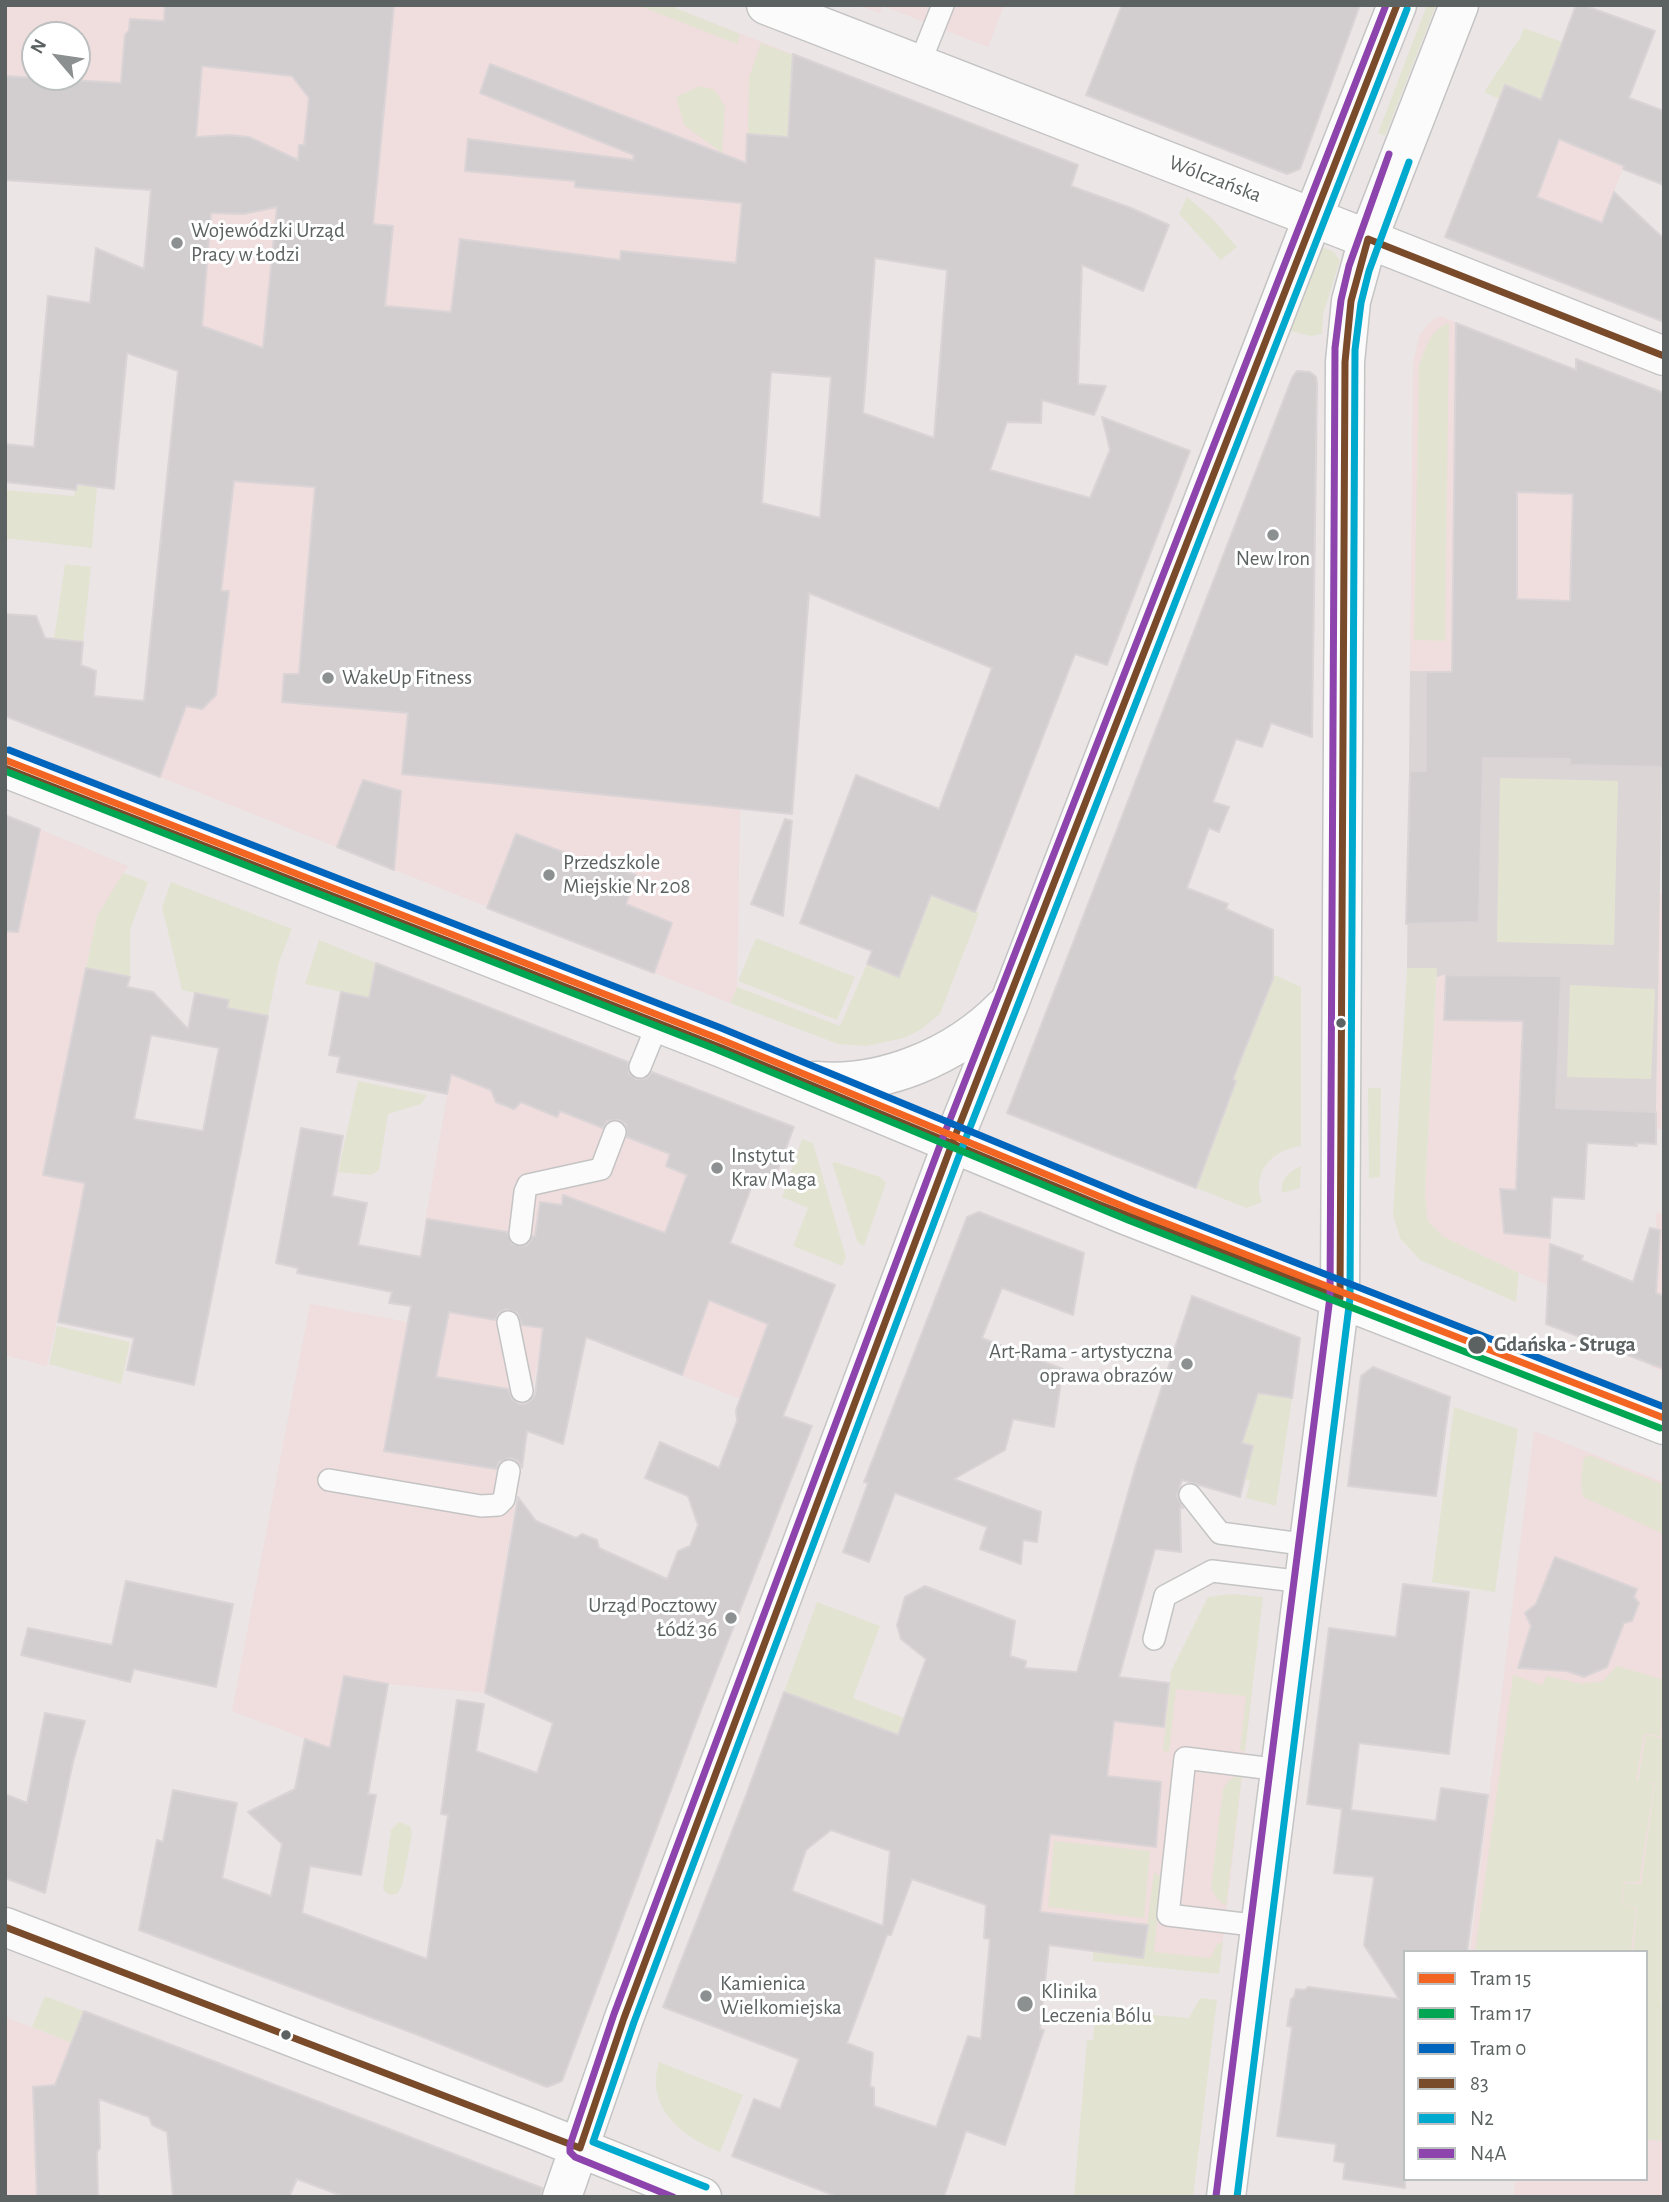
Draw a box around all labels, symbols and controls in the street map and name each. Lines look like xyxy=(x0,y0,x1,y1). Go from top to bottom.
north arrow xyxy=(21,21,91,91)
text: N xyxy=(27,36,50,57)
street label: Wólczańska xyxy=(1165,150,1265,208)
place label: Wojewódzki Urząd Pracy w Łodzi xyxy=(191,218,345,268)
marker: Wojewódzki Urząd Pracy w Łodzi xyxy=(169,235,185,251)
marker: New Iron xyxy=(1265,527,1281,543)
place label: New Iron xyxy=(1236,546,1310,572)
place label: WakeUp Fitness xyxy=(342,665,472,691)
marker: WakeUp Fitness xyxy=(320,670,336,686)
place label: Przedszkole Miejskie Nr 208 xyxy=(563,850,690,900)
marker: Przedszkole Miejskie Nr 208 xyxy=(541,867,557,883)
unlabelled marker xyxy=(1334,1016,1348,1030)
place label: Instytut Krav Maga xyxy=(731,1143,816,1193)
marker: Instytut Krav Maga xyxy=(709,1160,725,1176)
place label: Gdańska - Struga xyxy=(1494,1332,1636,1358)
marker: Gdańska - Struga xyxy=(1466,1334,1488,1356)
place label: Art-Rama - artystyczna oprawa obrazów xyxy=(989,1339,1173,1389)
marker: Art-Rama - artystyczna oprawa obrazów xyxy=(1179,1356,1195,1372)
place label: Urząd Pocztowy Łódź 36 xyxy=(588,1593,717,1643)
marker: Urząd Pocztowy Łódź 36 xyxy=(723,1610,739,1626)
legend xyxy=(1403,1950,1648,2181)
text: Tram 15 xyxy=(1470,1968,1531,1989)
place label: Kamienica Wielkomiejska xyxy=(720,1971,842,2021)
place label: Klinika Leczenia Bólu xyxy=(1041,1979,1152,2029)
marker: Kamienica Wielkomiejska xyxy=(698,1988,714,2004)
marker: Klinika Leczenia Bólu xyxy=(1015,1994,1035,2014)
text: Tram 17 xyxy=(1470,2003,1531,2024)
unlabelled marker xyxy=(279,2028,293,2042)
text: Tram 0 xyxy=(1470,2038,1526,2059)
text: 83 xyxy=(1470,2073,1489,2094)
text: N2 xyxy=(1470,2108,1494,2129)
text: N4A xyxy=(1470,2143,1507,2164)

